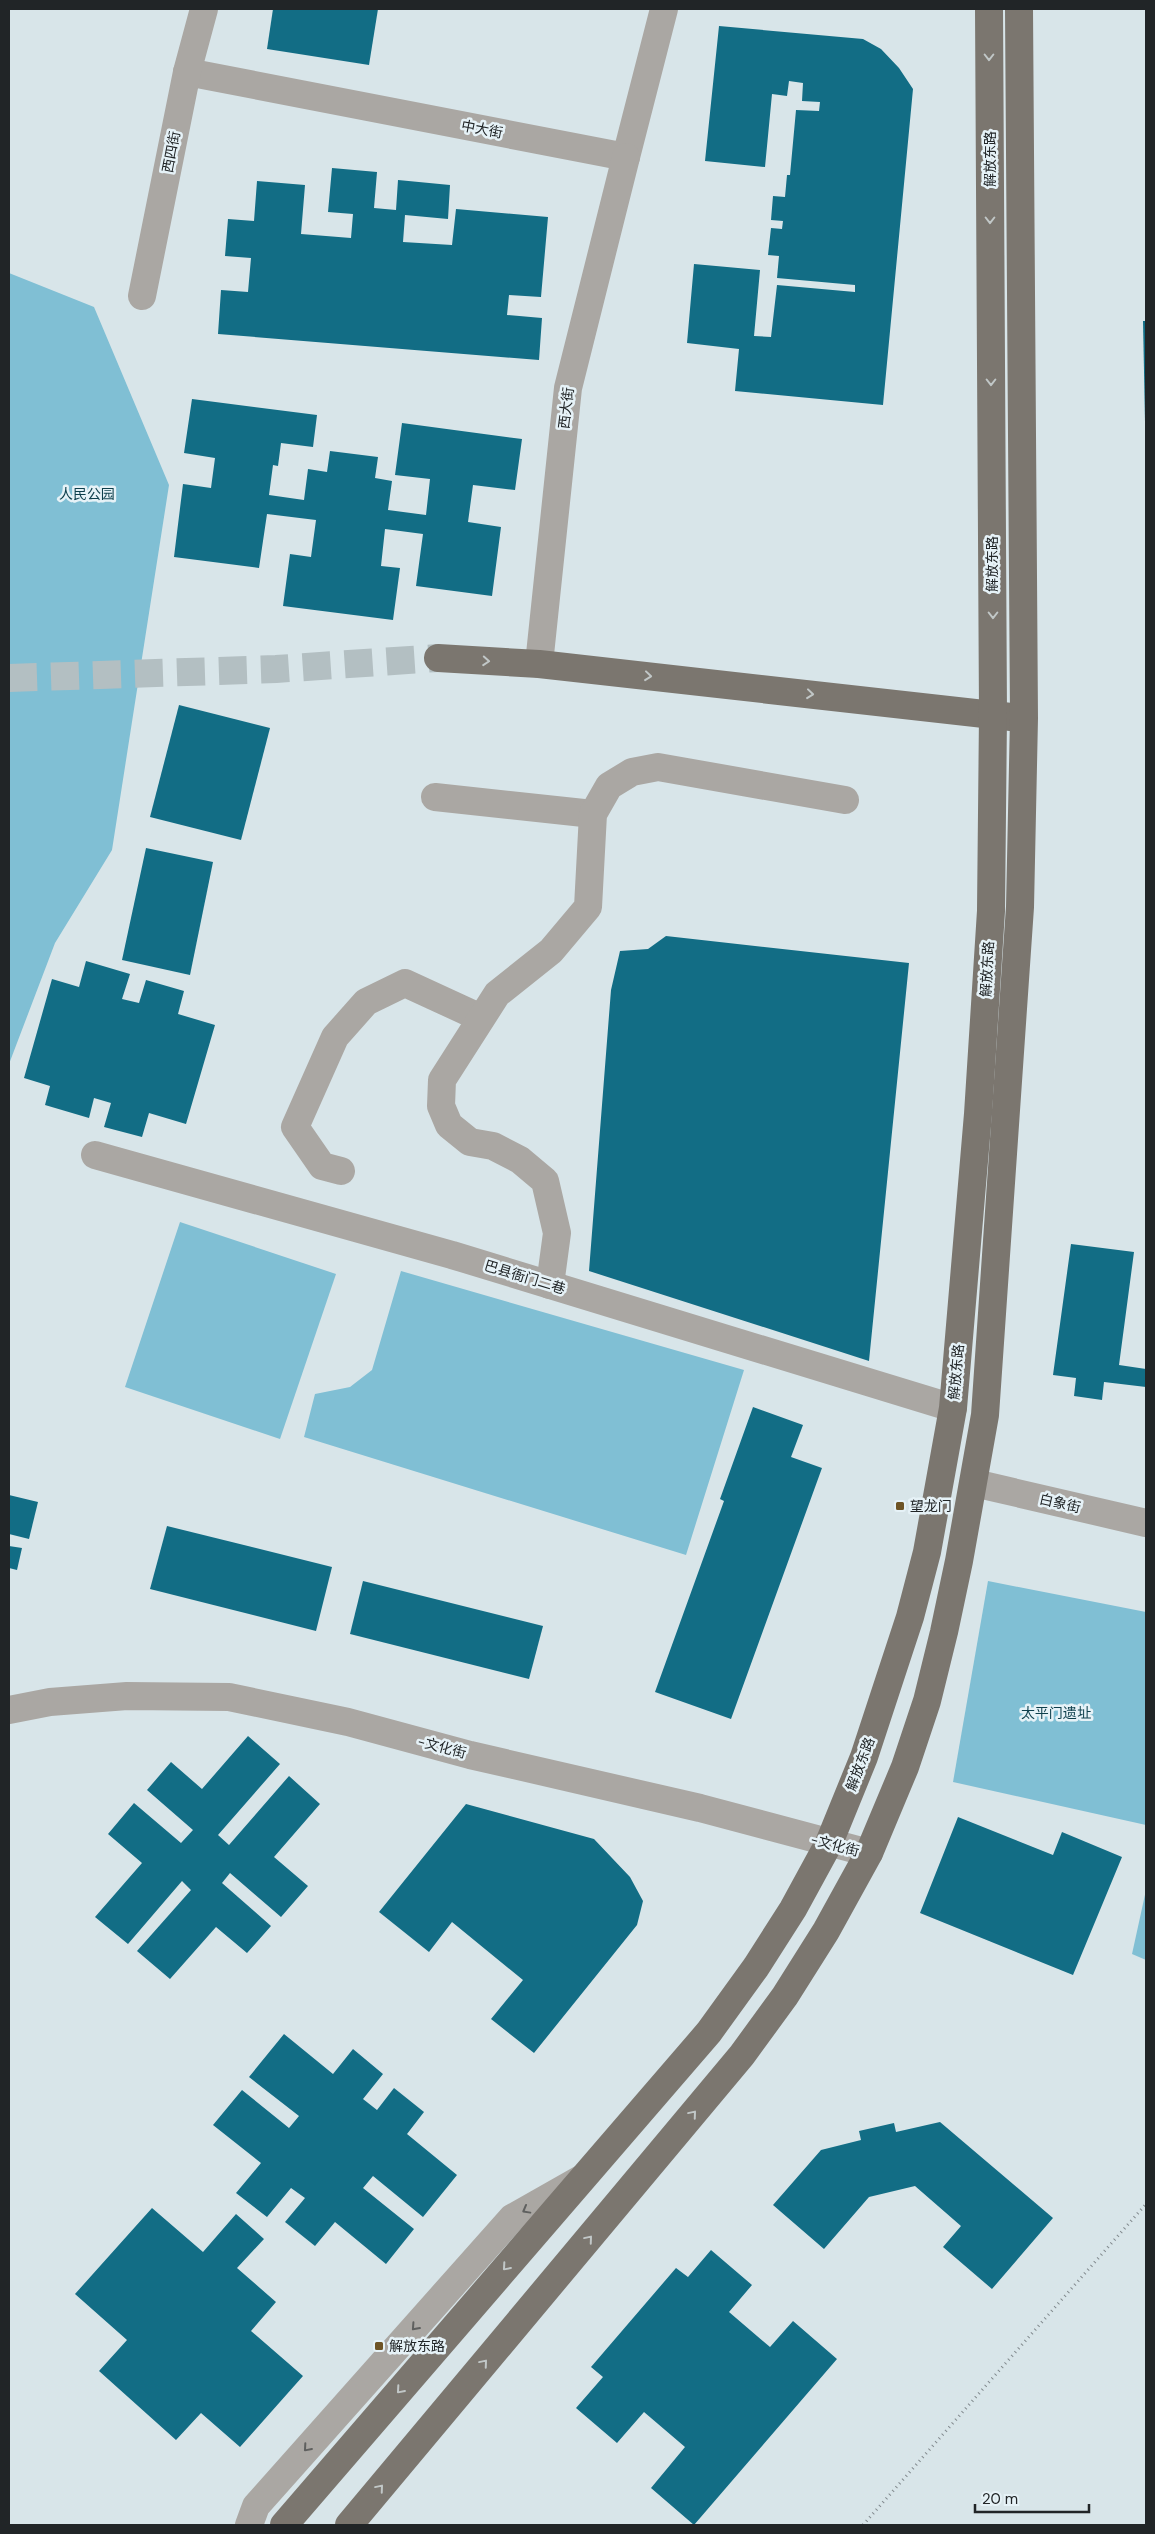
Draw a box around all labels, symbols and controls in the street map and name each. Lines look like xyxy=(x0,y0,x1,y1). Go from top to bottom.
one-way arrow xyxy=(984,54,994,62)
street label: 中大街 xyxy=(460,116,504,142)
street label: 西四街 xyxy=(158,130,184,174)
street label: 解放东路 xyxy=(981,131,999,187)
one-way arrow xyxy=(985,216,995,224)
one-way arrow xyxy=(986,379,996,387)
street label: 西大街 xyxy=(555,386,577,430)
park label: 人民公园 xyxy=(59,485,115,503)
street label: 解放东路 xyxy=(983,536,1001,592)
one-way arrow xyxy=(988,612,998,619)
one-way arrow xyxy=(483,655,491,666)
one-way arrow xyxy=(644,670,652,681)
one-way arrow xyxy=(806,688,814,699)
street label: 解放东路 xyxy=(977,941,997,997)
street label: 巴县衙门二巷 xyxy=(482,1256,568,1298)
street label: 解放东路 xyxy=(945,1343,967,1401)
street label: 白象街 xyxy=(1038,1490,1082,1516)
place label: 望龙门 xyxy=(910,1497,952,1515)
marker: 望龙门 xyxy=(894,1500,906,1512)
park label: 太平门遗址 xyxy=(1021,1704,1091,1722)
street label: -文化街 xyxy=(416,1732,468,1762)
street label: 解放东路 xyxy=(842,1735,878,1793)
street label: -文化街 xyxy=(809,1830,861,1860)
one-way arrow xyxy=(687,2111,696,2120)
one-way arrow xyxy=(523,2203,532,2213)
one-way arrow xyxy=(583,2235,592,2244)
one-way arrow xyxy=(504,2261,512,2270)
one-way arrow xyxy=(412,2321,421,2330)
place label: 解放东路 xyxy=(389,2337,445,2355)
marker: 解放东路 xyxy=(373,2340,385,2352)
one-way arrow xyxy=(479,2360,488,2369)
one-way arrow xyxy=(398,2384,406,2393)
one-way arrow xyxy=(304,2443,313,2452)
scale bar xyxy=(975,2482,1089,2514)
one-way arrow xyxy=(374,2485,382,2494)
text: 20 m xyxy=(982,2489,1018,2509)

